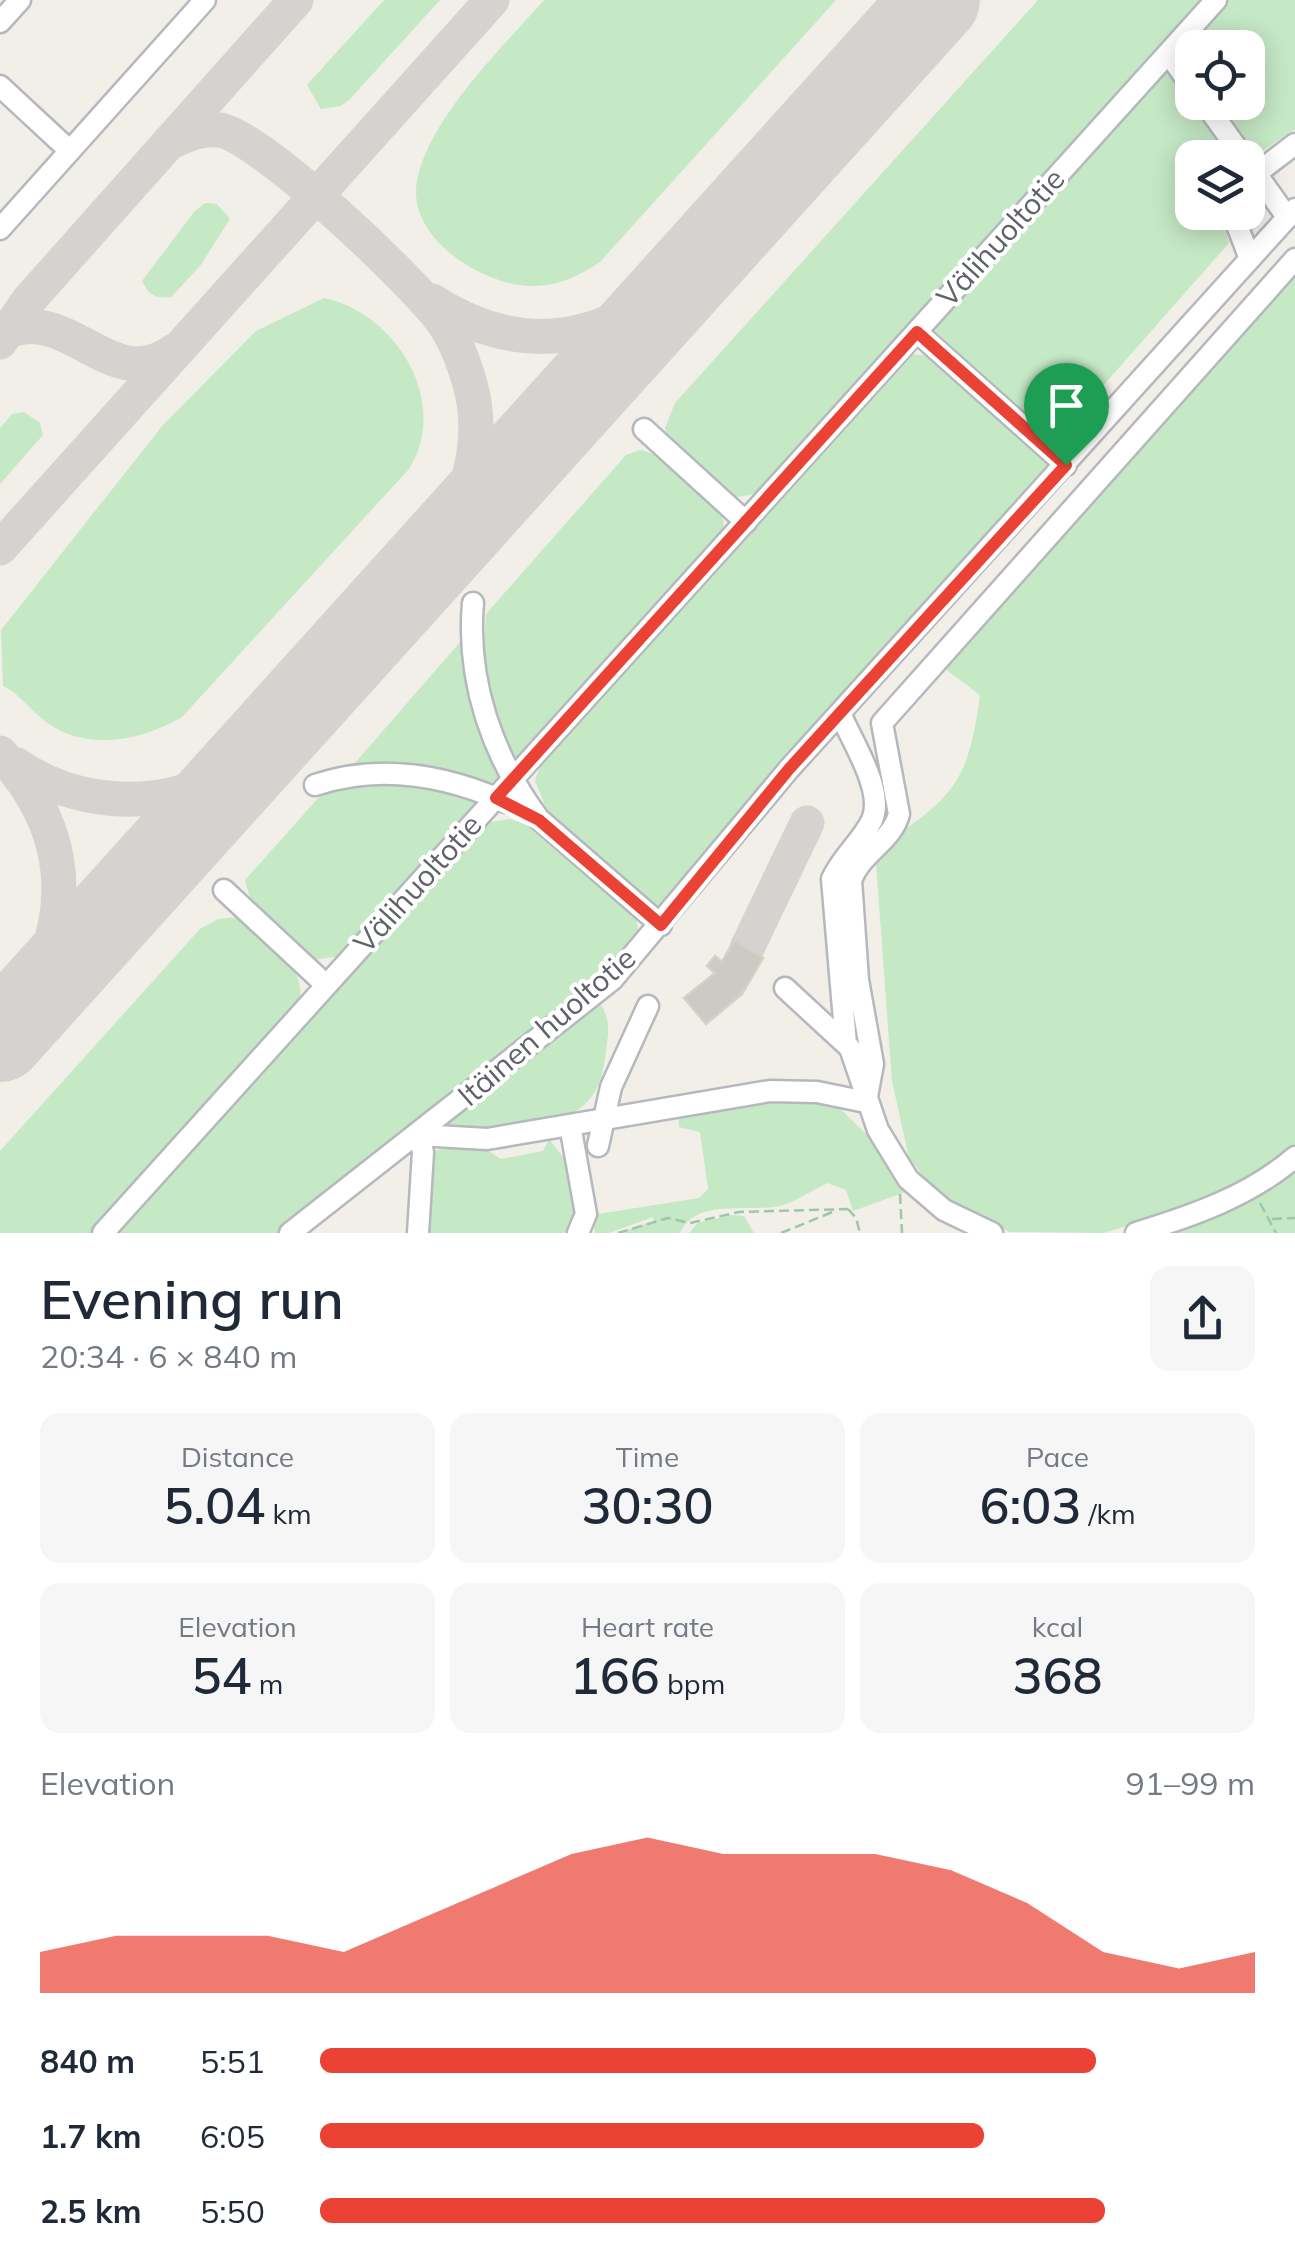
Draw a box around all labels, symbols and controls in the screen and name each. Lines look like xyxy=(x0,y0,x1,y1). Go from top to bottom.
map controls xyxy=(1175,30,1265,230)
button: locate xyxy=(1175,30,1265,120)
button: layers xyxy=(1175,140,1265,230)
street label: Välihuoltotie xyxy=(928,160,1072,315)
pin xyxy=(1024,363,1109,466)
icon: arrive xyxy=(1039,378,1094,433)
street label: Välihuoltotie xyxy=(345,806,489,961)
street label: Itäinen huoltotie xyxy=(450,939,643,1114)
text: Evening run xyxy=(40,1264,344,1333)
button: share xyxy=(1150,1266,1255,1371)
text: 20:34 · 6 × 840 m xyxy=(40,1336,297,1376)
text: Distance xyxy=(181,1439,294,1474)
text: Time xyxy=(616,1439,679,1474)
text: Pace xyxy=(1026,1439,1089,1474)
text: 5.04 xyxy=(163,1474,265,1537)
text: 30:30 xyxy=(582,1474,713,1537)
text: 6:03 xyxy=(979,1474,1081,1537)
text: km xyxy=(265,1496,312,1531)
text: /km xyxy=(1081,1496,1136,1531)
text: Elevation xyxy=(178,1609,297,1644)
text: Heart rate xyxy=(581,1609,714,1644)
text: kcal xyxy=(1032,1609,1083,1644)
text: 54 xyxy=(192,1644,252,1707)
text: 166 xyxy=(570,1644,660,1707)
text: 368 xyxy=(1013,1644,1103,1707)
text: m xyxy=(252,1666,283,1701)
text: bpm xyxy=(660,1666,725,1701)
text: Elevation xyxy=(40,1763,175,1803)
text: 91–99 m xyxy=(1126,1763,1255,1803)
text: 840 m xyxy=(40,2041,135,2081)
text: 5:51 xyxy=(200,2041,265,2081)
text: 1.7 km xyxy=(40,2116,142,2156)
text: 6:05 xyxy=(200,2116,265,2156)
text: 2.5 km xyxy=(40,2191,142,2231)
text: 5:50 xyxy=(200,2191,265,2231)

